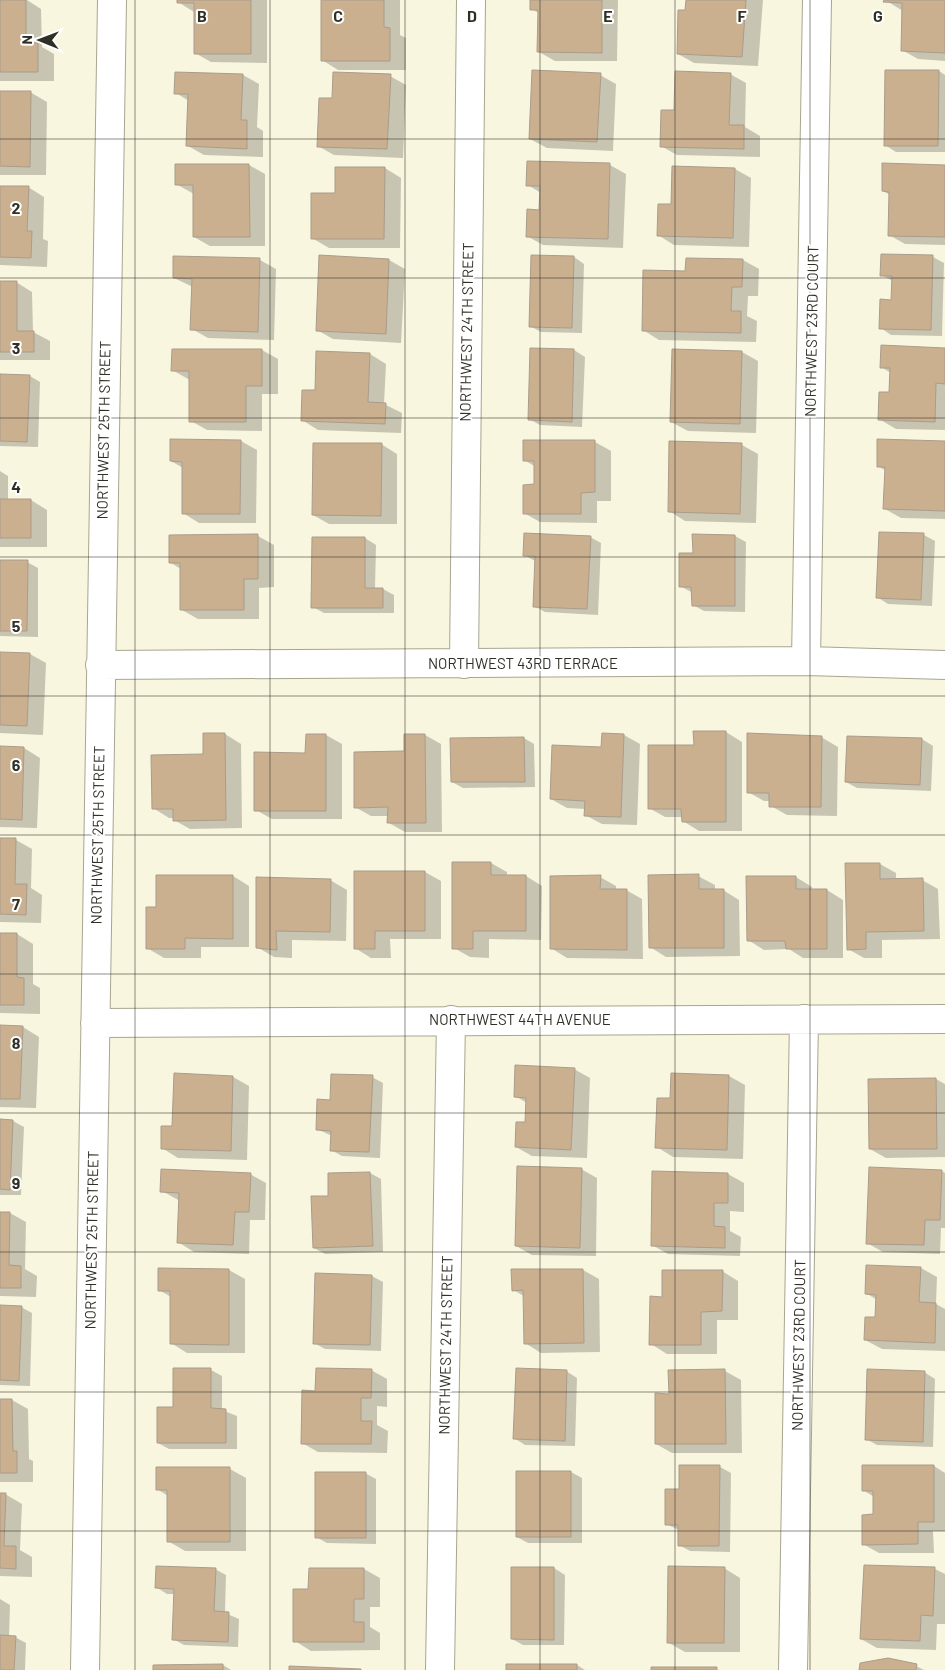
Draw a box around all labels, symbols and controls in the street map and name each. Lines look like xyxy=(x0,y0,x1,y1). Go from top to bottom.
text: B xyxy=(197,6,207,25)
text: C xyxy=(333,6,343,25)
text: D xyxy=(467,6,477,25)
text: E xyxy=(603,6,613,25)
text: F xyxy=(738,6,747,25)
text: G xyxy=(873,6,883,25)
north arrow xyxy=(15,15,65,65)
text: N xyxy=(18,35,35,45)
text: 2 xyxy=(12,198,21,217)
street label: NORTHWEST 24TH STREET xyxy=(455,242,477,422)
street label: NORTHWEST 23RD COURT xyxy=(801,245,821,417)
text: 3 xyxy=(12,338,20,357)
street label: NORTHWEST 25TH STREET xyxy=(92,340,114,520)
text: 4 xyxy=(11,477,21,496)
text: 5 xyxy=(12,616,21,635)
street label: NORTHWEST 43RD TERRACE xyxy=(428,654,618,672)
street label: NORTHWEST 25TH STREET xyxy=(86,745,108,925)
text: 6 xyxy=(12,755,21,774)
text: 7 xyxy=(12,894,20,913)
street label: NORTHWEST 44TH AVENUE xyxy=(429,1010,611,1028)
text: 8 xyxy=(12,1033,21,1052)
street label: NORTHWEST 25TH STREET xyxy=(80,1150,102,1330)
text: 9 xyxy=(12,1173,20,1192)
street label: NORTHWEST 24TH STREET xyxy=(434,1255,456,1435)
street label: NORTHWEST 23RD COURT xyxy=(788,1259,808,1431)

